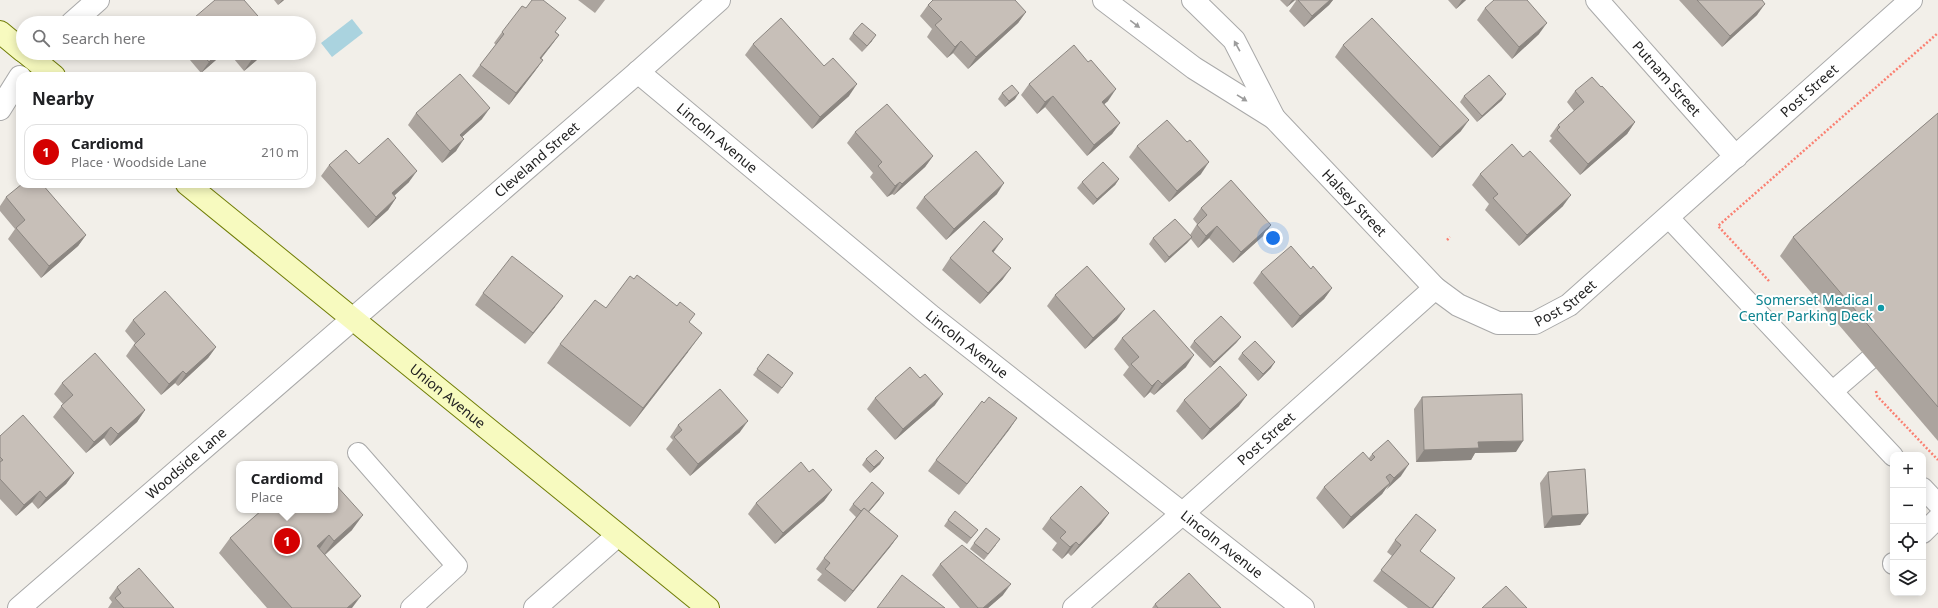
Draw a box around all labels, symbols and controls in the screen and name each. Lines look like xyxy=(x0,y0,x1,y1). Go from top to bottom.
search box xyxy=(16,16,316,60)
one-way arrow xyxy=(1130,19,1141,28)
icon: search xyxy=(30,27,52,49)
text: Search here xyxy=(62,28,145,48)
street label: Putnam Street xyxy=(1629,37,1705,120)
one-way arrow xyxy=(1233,40,1240,52)
street label: Post Street xyxy=(1776,60,1842,121)
text: Nearby xyxy=(32,87,94,110)
one-way arrow xyxy=(1237,94,1247,102)
street label: Lincoln Avenue xyxy=(673,98,762,177)
street label: Cleveland Street xyxy=(490,117,583,201)
text: Cardiomd xyxy=(71,133,143,153)
text: 1 xyxy=(42,143,50,161)
text: 210 m xyxy=(261,143,299,161)
text: Place · Woodside Lane xyxy=(71,153,207,171)
street label: Halsey Street xyxy=(1318,165,1391,240)
your location xyxy=(1263,228,1283,248)
street label: Post Street xyxy=(1531,275,1600,331)
place label: Somerset Medical Center Parking Deck xyxy=(1739,290,1874,325)
marker: Somerset Medical Center Parking Deck xyxy=(1876,303,1886,313)
street label: Lincoln Avenue xyxy=(922,306,1012,382)
street label: Union Avenue xyxy=(406,359,490,432)
street label: Post Street xyxy=(1233,408,1299,469)
street label: Woodside Lane xyxy=(141,423,230,503)
map controls xyxy=(1890,452,1926,596)
button: + xyxy=(1890,452,1926,488)
popup xyxy=(236,461,338,513)
text: Cardiomd xyxy=(251,468,323,488)
text: Place xyxy=(251,488,283,506)
button: − xyxy=(1890,488,1926,524)
street label: Lincoln Avenue xyxy=(1177,506,1267,582)
button: locate xyxy=(1890,524,1926,560)
pin: 1 xyxy=(274,526,300,556)
button: layers xyxy=(1890,560,1926,596)

